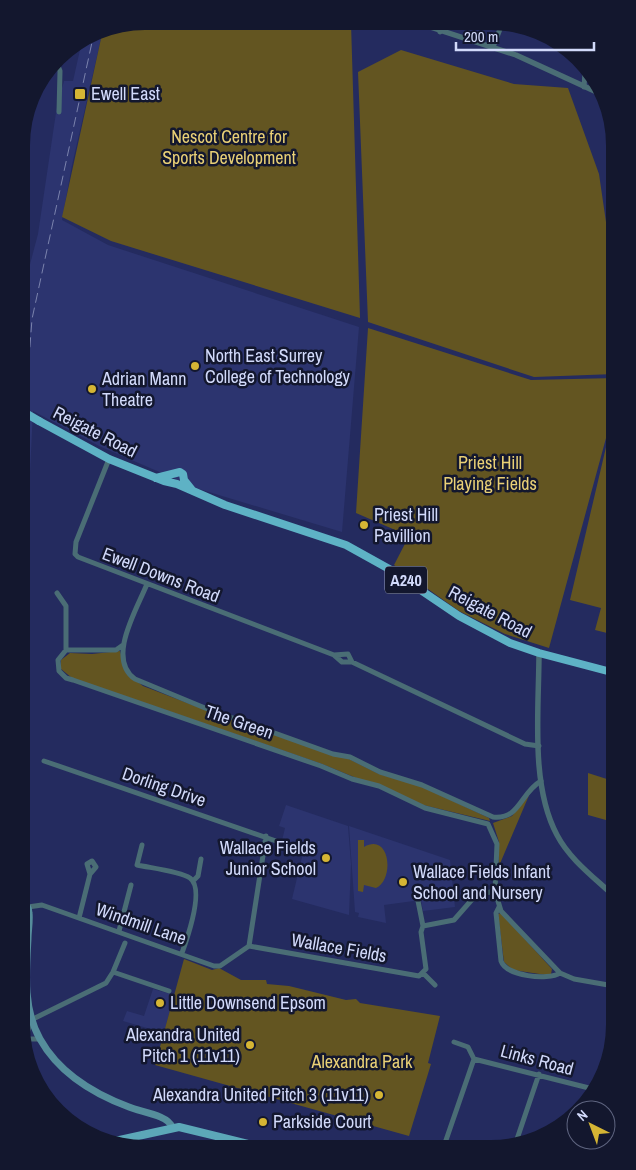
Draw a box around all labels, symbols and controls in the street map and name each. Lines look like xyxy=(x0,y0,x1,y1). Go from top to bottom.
scale bar xyxy=(456,20,594,52)
text: 200 m xyxy=(464,26,498,47)
place label: Ewell East xyxy=(91,81,160,106)
marker: Ewell East xyxy=(73,87,87,101)
park label: Nescot Centre for Sports Development xyxy=(162,124,296,170)
place label: North East Surrey College of Technology xyxy=(205,343,351,389)
marker: North East Surrey College of Technology xyxy=(189,360,201,372)
place label: Adrian Mann Theatre xyxy=(101,366,187,412)
marker: Adrian Mann Theatre xyxy=(86,383,98,395)
street label: Reigate Road xyxy=(49,400,141,463)
park label: Priest Hill Playing Fields xyxy=(443,450,537,496)
place label: Priest Hill Pavillion xyxy=(374,502,438,548)
marker: Priest Hill Pavillion xyxy=(358,519,370,531)
street label: Ewell Downs Road xyxy=(99,541,223,608)
road number: A240 xyxy=(385,566,427,594)
street label: Reigate Road xyxy=(444,579,536,644)
street label: The Green xyxy=(202,698,277,745)
street label: Dorling Drive xyxy=(119,761,209,813)
place label: Wallace Fields Junior School xyxy=(220,835,316,881)
marker: Wallace Fields Junior School xyxy=(320,852,332,864)
place label: Wallace Fields Infant School and Nursery xyxy=(413,859,550,905)
marker: Wallace Fields Infant School and Nursery xyxy=(397,876,409,888)
street label: Windmill Lane xyxy=(92,896,190,951)
street label: Wallace Fields xyxy=(290,927,389,968)
place label: Little Downsend Epsom xyxy=(170,990,326,1015)
marker: Little Downsend Epsom xyxy=(154,997,166,1009)
place label: Alexandra United Pitch 1 (11v11) xyxy=(125,1022,240,1068)
street label: Links Road xyxy=(498,1038,576,1081)
marker: Alexandra United Pitch 1 (11v11) xyxy=(244,1039,256,1051)
park label: Alexandra Park xyxy=(311,1049,413,1074)
place label: Alexandra United Pitch 3 (11v11) xyxy=(152,1082,369,1107)
marker: Alexandra United Pitch 3 (11v11) xyxy=(373,1089,385,1101)
north arrow xyxy=(566,1100,616,1150)
text: N xyxy=(573,1106,591,1125)
place label: Parkside Court xyxy=(273,1109,371,1134)
marker: Parkside Court xyxy=(257,1116,269,1128)

